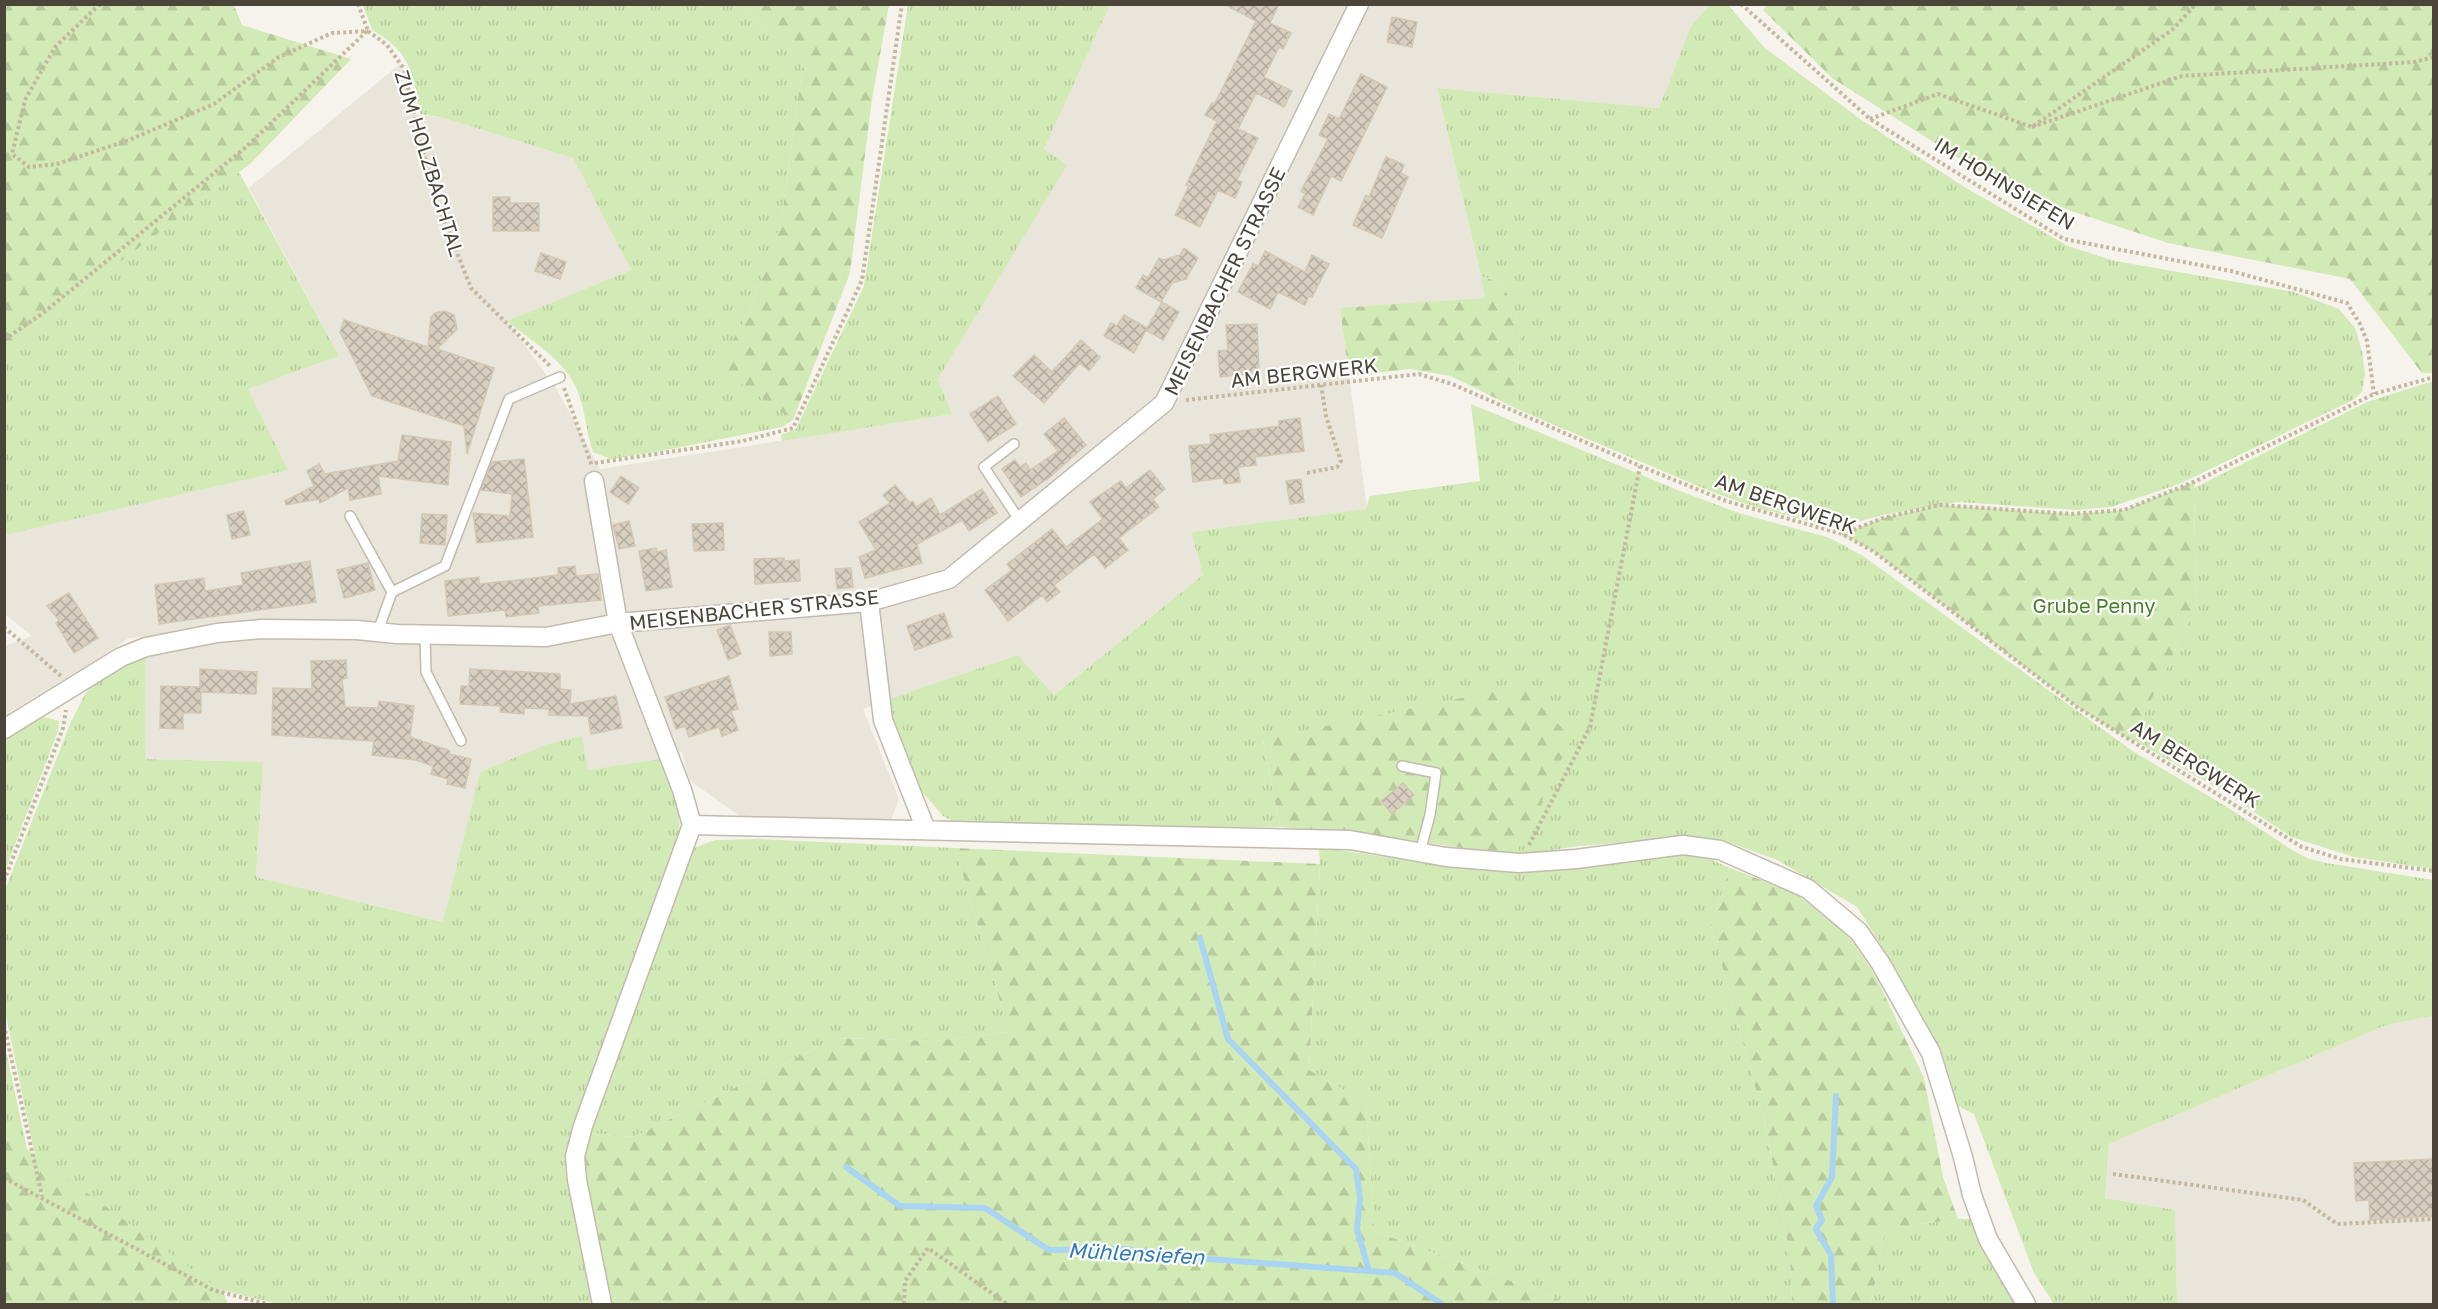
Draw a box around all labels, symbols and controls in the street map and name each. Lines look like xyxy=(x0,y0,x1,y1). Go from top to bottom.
street label: ZUM HOLZBACHTAL xyxy=(390,67,470,259)
street label: IM HOHNSIEFEN xyxy=(1930,132,2080,234)
street label: MEISENBACHER STRASSE xyxy=(1158,163,1290,399)
street label: AM BERGWERK xyxy=(1229,352,1379,392)
street label: AM BERGWERK xyxy=(1712,468,1860,538)
street label: MEISENBACHER STRASSE xyxy=(628,584,880,634)
park label: Grube Penny xyxy=(2033,593,2155,617)
street label: AM BERGWERK xyxy=(2127,714,2265,812)
water label: Mühlensiefen xyxy=(1067,1236,1206,1270)

